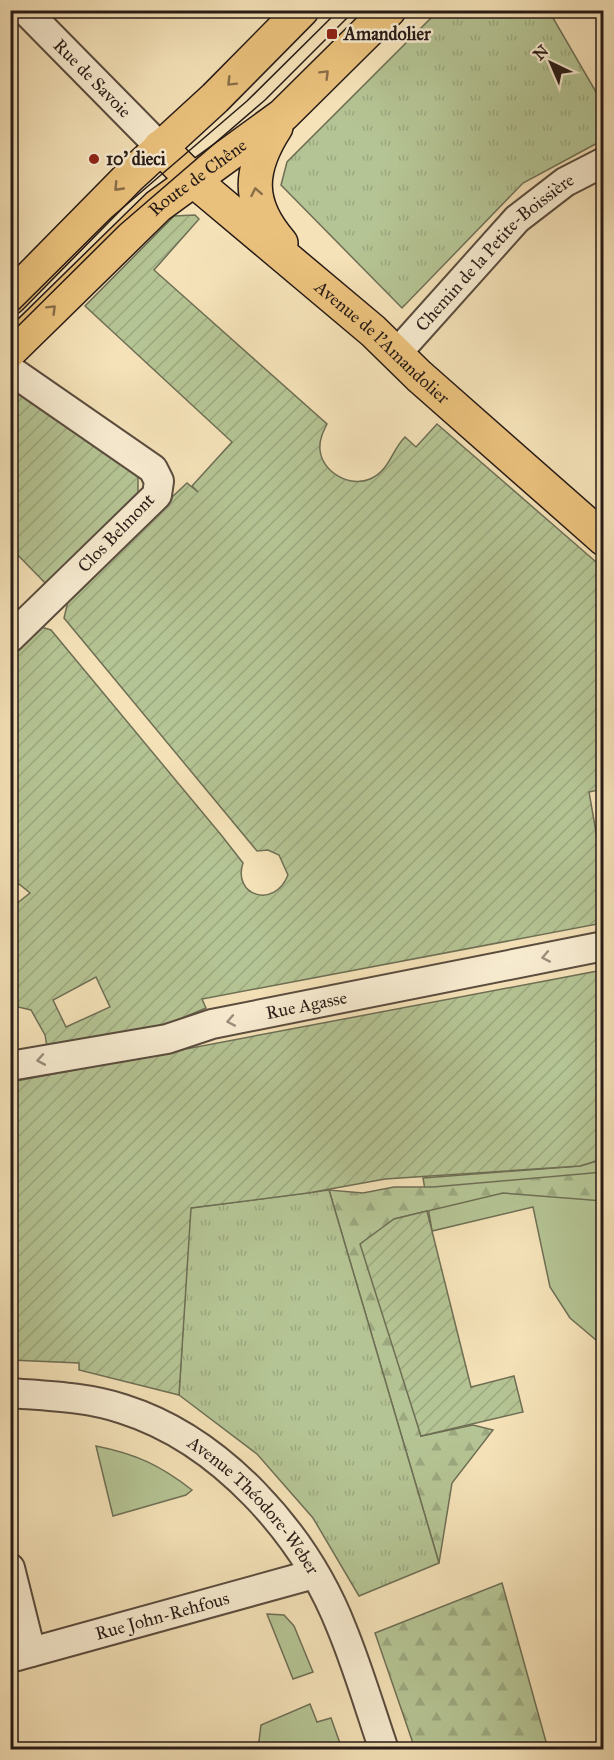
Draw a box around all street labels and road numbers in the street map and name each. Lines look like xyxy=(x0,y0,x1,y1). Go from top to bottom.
street label: Rue de Savoie xyxy=(49,34,136,122)
street label: Route de Chêne xyxy=(144,134,251,220)
street label: Chemin de la Petite-Boissière xyxy=(411,168,578,336)
street label: Avenue de l'Amandolier xyxy=(310,275,454,409)
street label: Clos Belmont xyxy=(73,488,160,577)
street label: Rue Agasse xyxy=(264,986,349,1024)
street label: Avenue Théodore-Weber xyxy=(183,1431,324,1579)
street label: Rue John-Rehfous xyxy=(93,1587,232,1645)

